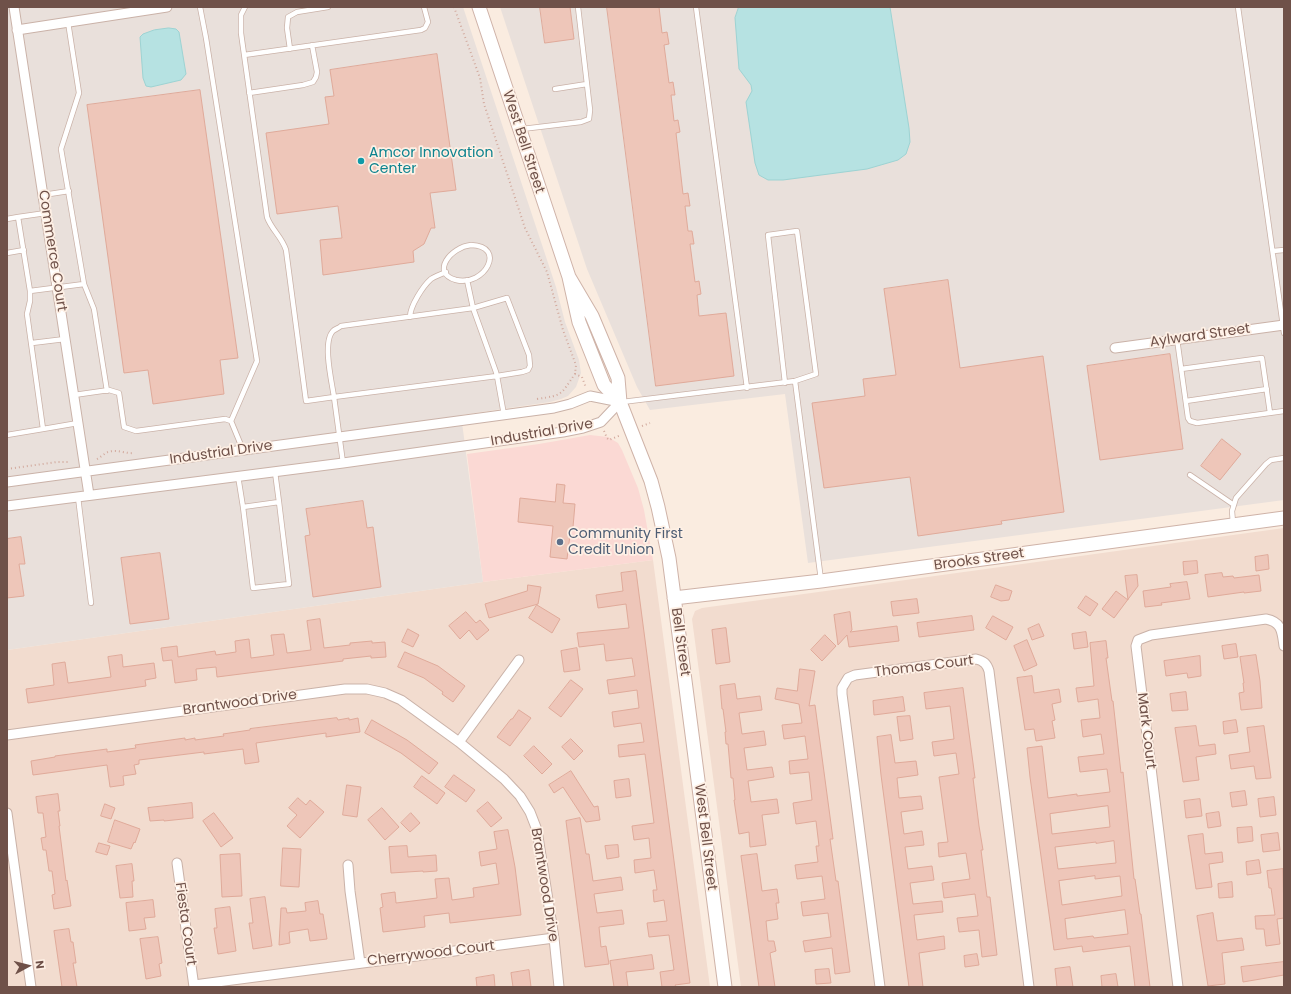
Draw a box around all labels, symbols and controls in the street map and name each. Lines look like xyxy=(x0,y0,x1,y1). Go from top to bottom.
street label: West Bell Street xyxy=(498,88,548,196)
place label: Amcor Innovation Center xyxy=(369,145,493,178)
marker: Amcor Innovation Center xyxy=(356,156,366,166)
street label: Commerce Court xyxy=(34,189,70,313)
street label: Aylward Street xyxy=(1149,321,1251,351)
street label: Industrial Drive xyxy=(490,416,594,450)
street label: Industrial Drive xyxy=(169,437,273,469)
place label: Community First Credit Union xyxy=(568,526,683,558)
marker: Community First Credit Union xyxy=(555,537,565,547)
street label: Brooks Street xyxy=(933,545,1025,575)
street label: Bell Street xyxy=(667,607,693,677)
street label: Thomas Court xyxy=(874,653,974,681)
street label: Brantwood Drive xyxy=(182,687,298,719)
street label: Mark Court xyxy=(1133,692,1159,770)
street label: West Bell Street xyxy=(690,783,720,891)
street label: Brantwood Drive xyxy=(527,827,561,943)
street label: Fiesta Court xyxy=(171,881,199,967)
street label: Cherrywood Court xyxy=(366,938,496,970)
north arrow xyxy=(8,946,48,986)
text: N xyxy=(31,959,48,970)

